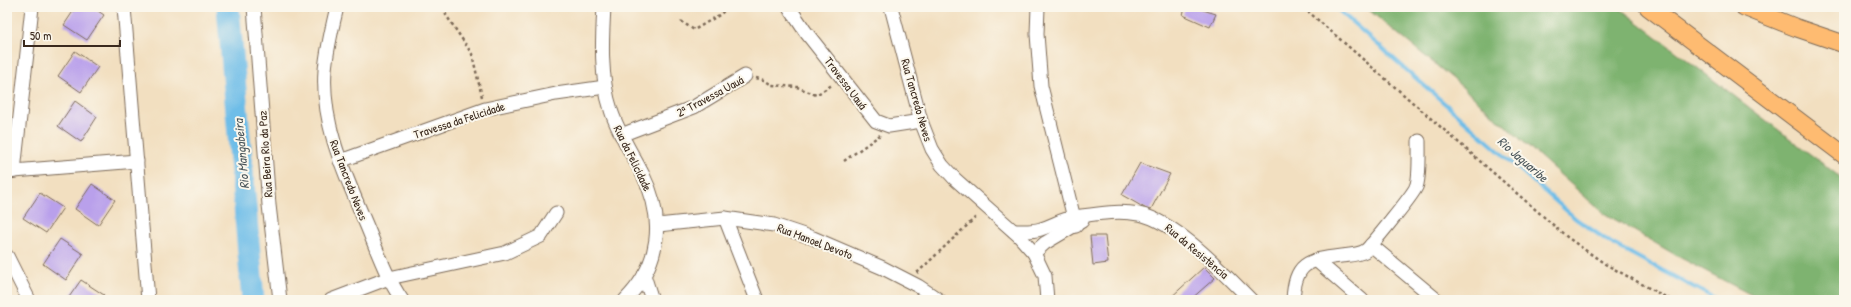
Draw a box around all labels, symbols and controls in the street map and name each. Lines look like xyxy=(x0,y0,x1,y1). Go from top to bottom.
scale bar xyxy=(24,22,120,48)
text: 50 m xyxy=(30,27,51,44)
street label: Travessa Uauá xyxy=(821,53,872,113)
street label: Rua Tancredo Neves xyxy=(897,57,937,144)
street label: 2ª Travessa Uauá xyxy=(673,71,747,121)
street label: Travessa da Felicidade xyxy=(411,97,507,143)
street label: Rua Beira Rio da Paz xyxy=(253,110,277,198)
water label: Rio Mangabeira xyxy=(229,116,254,190)
street label: Rua da Felicidade xyxy=(610,122,656,194)
water label: Rio Jaguaribe xyxy=(1493,132,1553,187)
street label: Rua Tancredo Neves xyxy=(326,137,372,223)
street label: Rua Manoel Devoto xyxy=(775,219,855,263)
street label: Rua da Resistência xyxy=(1162,219,1233,283)

